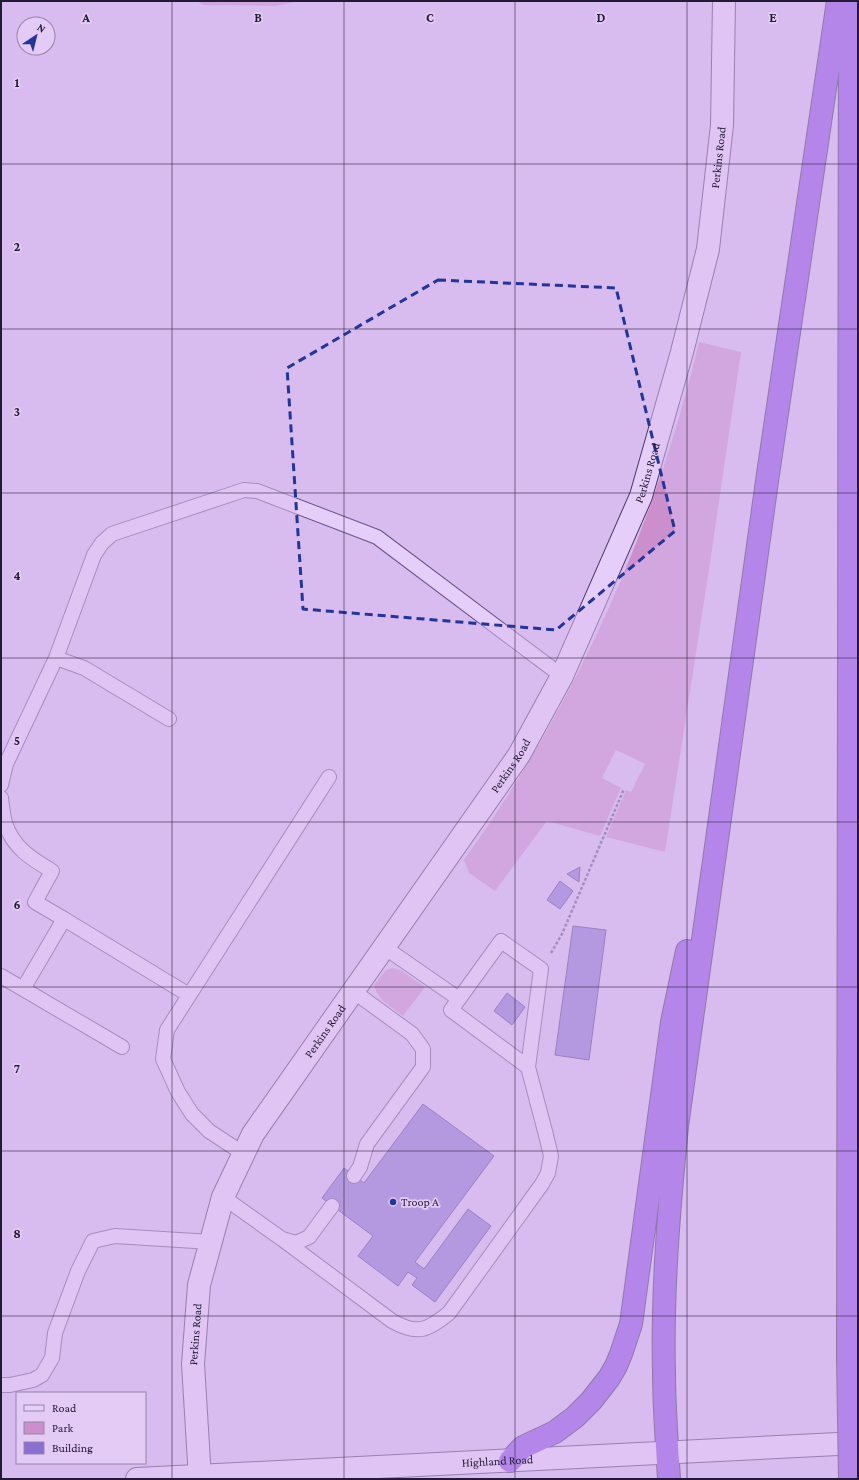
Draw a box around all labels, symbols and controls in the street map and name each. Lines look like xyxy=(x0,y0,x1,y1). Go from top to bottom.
text: A xyxy=(81,10,90,25)
text: B xyxy=(254,10,262,25)
text: C xyxy=(426,10,434,25)
text: D xyxy=(597,10,606,25)
text: E xyxy=(769,10,777,25)
north arrow xyxy=(16,16,56,56)
text: N xyxy=(35,21,49,35)
text: 1 xyxy=(15,75,20,90)
street label: Perkins Road xyxy=(708,125,729,189)
text: 2 xyxy=(14,239,21,254)
text: 3 xyxy=(14,404,20,419)
street label: Perkins Road xyxy=(632,441,663,505)
text: 4 xyxy=(13,568,21,583)
text: 5 xyxy=(14,733,20,748)
street label: Perkins Road xyxy=(488,736,534,795)
text: 6 xyxy=(13,897,21,912)
street label: Perkins Road xyxy=(302,1001,349,1061)
text: 7 xyxy=(14,1061,20,1076)
place label: Troop A xyxy=(401,1195,439,1209)
marker: Troop A xyxy=(388,1197,398,1207)
text: 8 xyxy=(13,1226,21,1241)
street label: Perkins Road xyxy=(186,1302,205,1366)
legend xyxy=(16,1392,146,1464)
text: Road xyxy=(52,1401,77,1415)
text: Park xyxy=(52,1421,74,1435)
text: Building xyxy=(52,1441,93,1455)
street label: Highland Road xyxy=(462,1452,534,1470)

